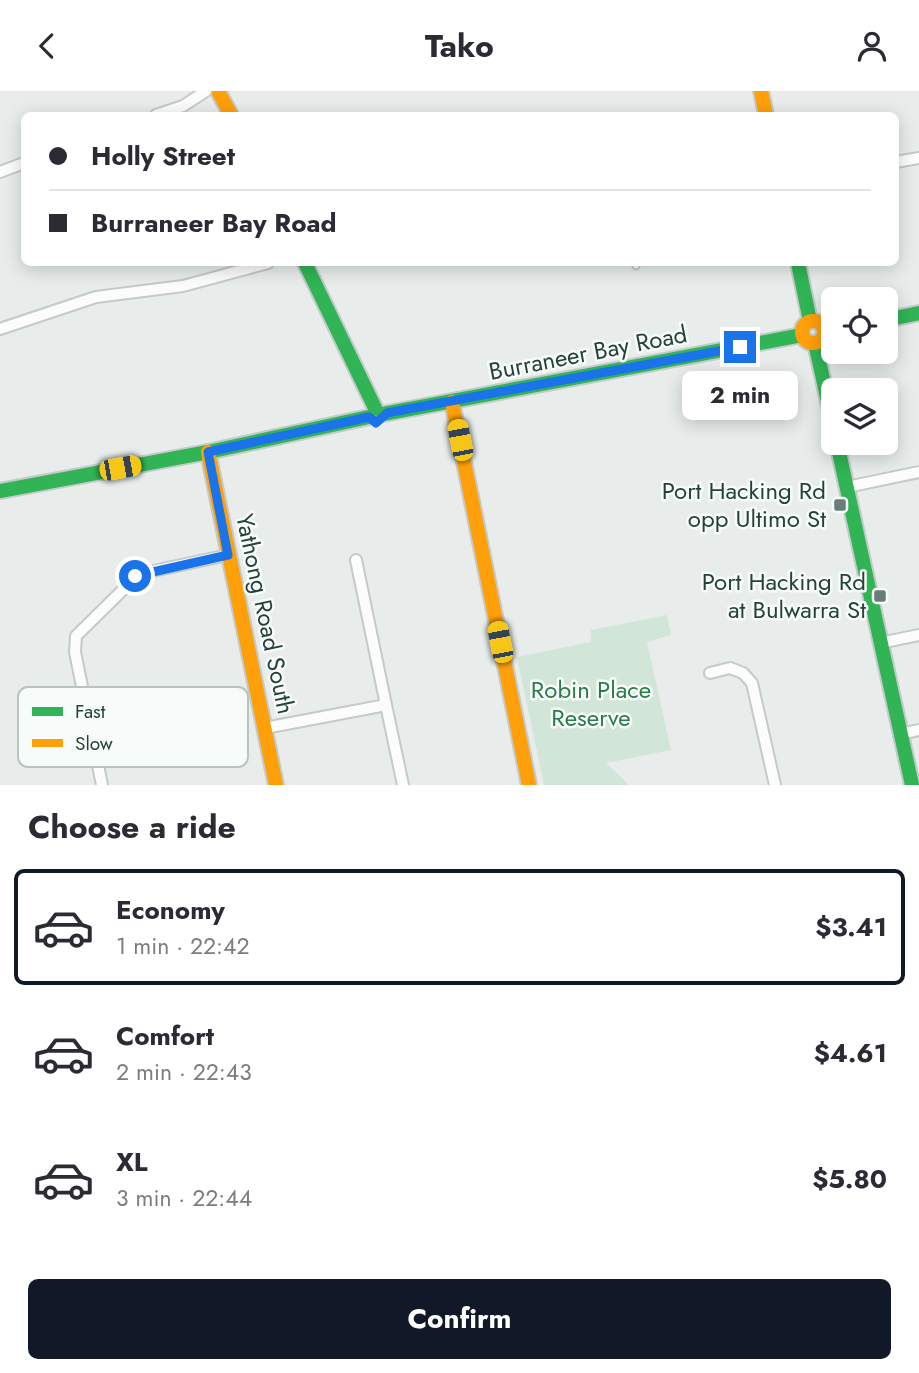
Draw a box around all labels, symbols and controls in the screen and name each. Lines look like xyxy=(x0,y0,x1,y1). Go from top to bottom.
text: Tako xyxy=(425,23,494,69)
icon: back xyxy=(28,27,66,65)
icon: person xyxy=(853,27,891,65)
text: Holly Street xyxy=(91,137,235,175)
text: Burraneer Bay Road xyxy=(91,204,337,242)
map controls xyxy=(821,287,898,455)
button: locate xyxy=(821,287,898,364)
street label: Burraneer Bay Road xyxy=(486,316,690,389)
route end xyxy=(724,331,756,363)
callout: 2 min xyxy=(682,371,798,421)
text: 2 min xyxy=(710,378,770,412)
button: layers xyxy=(821,378,898,455)
car xyxy=(446,417,475,463)
car xyxy=(98,454,143,482)
place label: Port Hacking Rd opp Ultimo St xyxy=(662,473,826,536)
marker: Port Hacking Rd opp Ultimo St xyxy=(832,497,848,513)
street label: Yathong Road South xyxy=(227,511,304,717)
route start xyxy=(119,560,151,592)
place label: Port Hacking Rd at Bulwarra St xyxy=(702,564,866,627)
marker: Port Hacking Rd at Bulwarra St xyxy=(872,588,888,604)
car xyxy=(486,619,515,665)
park label: Robin Place Reserve xyxy=(531,672,651,735)
legend xyxy=(18,687,248,767)
text: Fast xyxy=(75,698,106,725)
text: Slow xyxy=(75,730,113,757)
text: Choose a ride xyxy=(28,804,236,850)
text: Economy xyxy=(116,891,225,929)
icon: car xyxy=(32,896,95,959)
text: $3.41 xyxy=(815,908,887,946)
text: 1 min · 22:42 xyxy=(116,929,250,963)
text: Comfort xyxy=(116,1017,214,1055)
icon: car xyxy=(32,1022,95,1085)
text: $4.61 xyxy=(814,1034,887,1072)
text: 2 min · 22:43 xyxy=(116,1055,252,1089)
text: XL xyxy=(116,1143,148,1181)
icon: car xyxy=(32,1148,95,1211)
text: $5.80 xyxy=(812,1160,887,1198)
text: 3 min · 22:44 xyxy=(116,1181,252,1215)
button: Confirm xyxy=(28,1279,891,1359)

